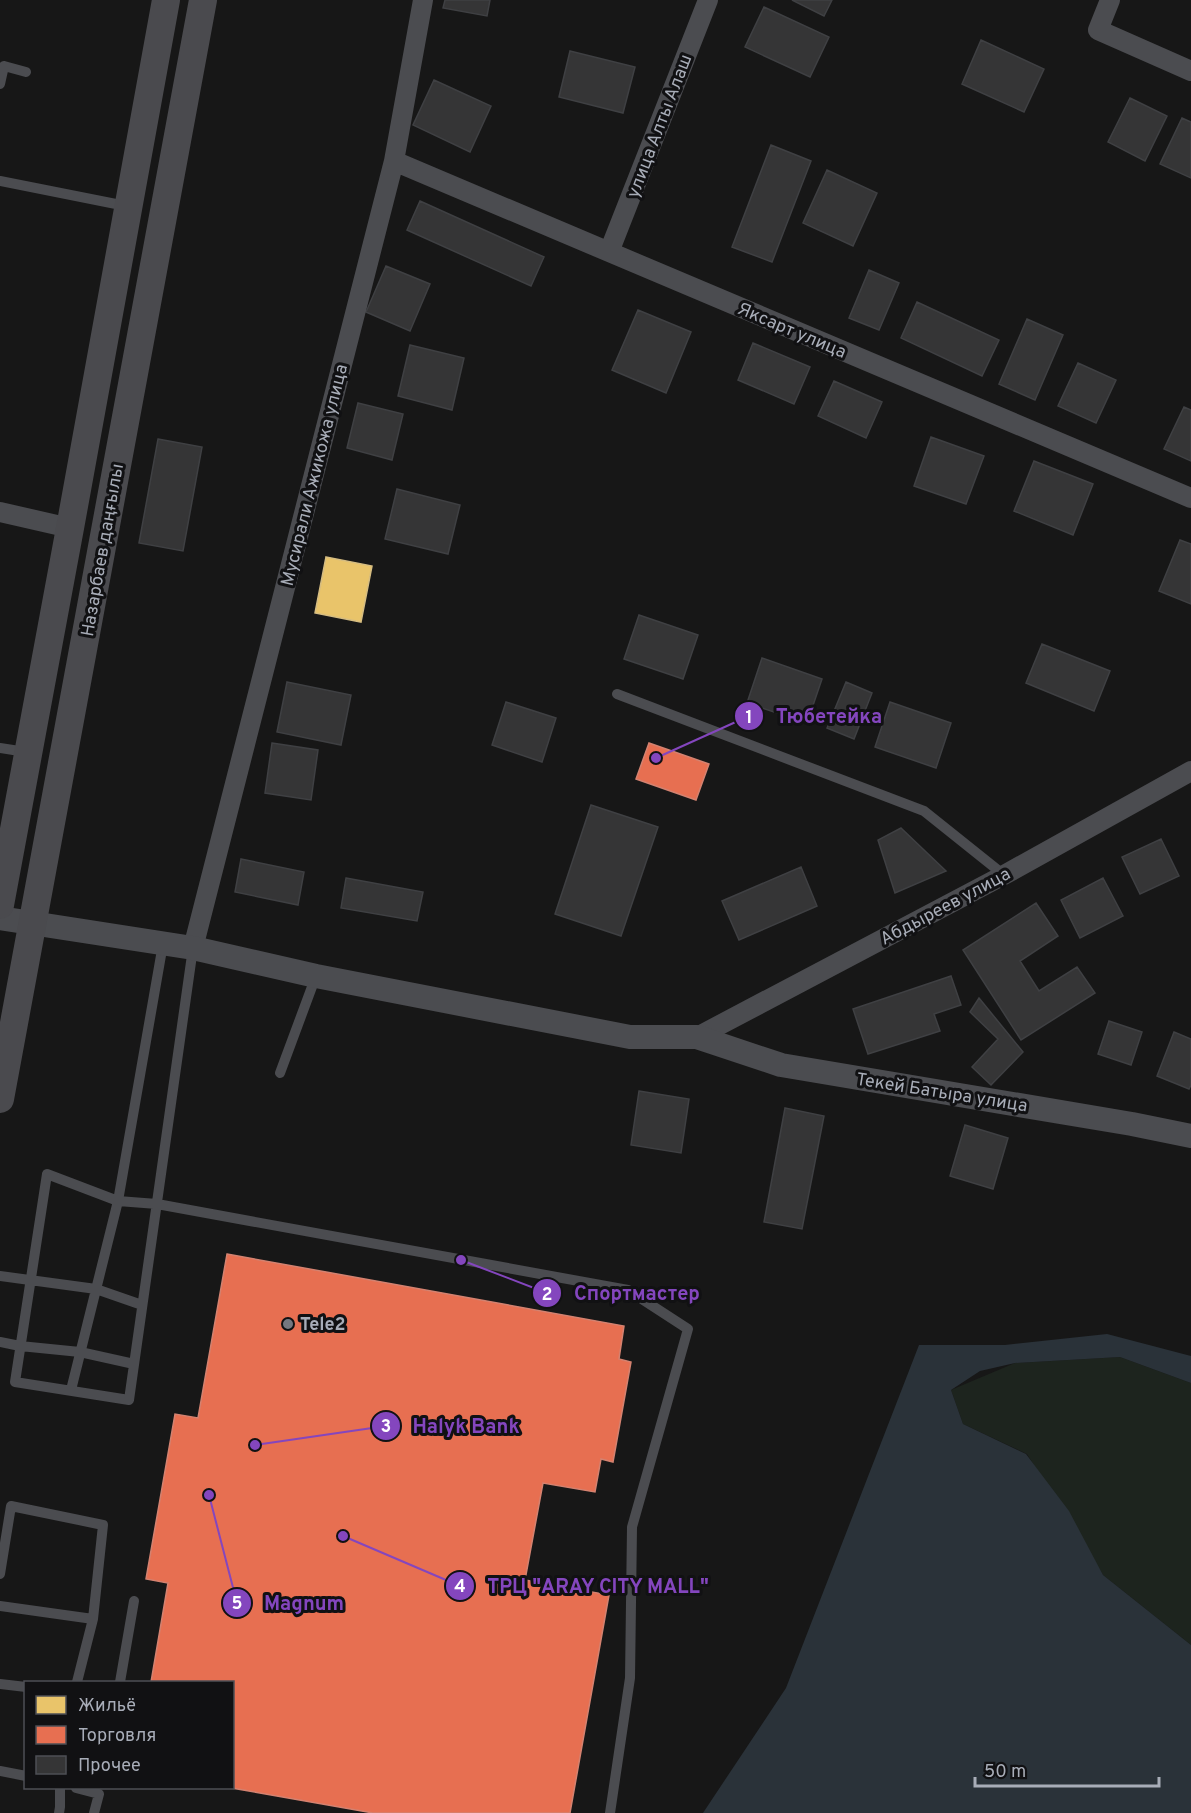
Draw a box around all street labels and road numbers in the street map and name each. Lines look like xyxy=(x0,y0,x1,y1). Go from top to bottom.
street label: улица Алты Алаш xyxy=(622,51,698,202)
street label: Яксарт улица xyxy=(733,298,849,365)
street label: Мусирали Ажикожа улица xyxy=(277,362,354,589)
street label: Назарбаев даңғылы xyxy=(77,462,130,638)
street label: Абдыреев улица xyxy=(877,863,1015,951)
street label: Текей Батыра улица xyxy=(854,1069,1029,1118)

